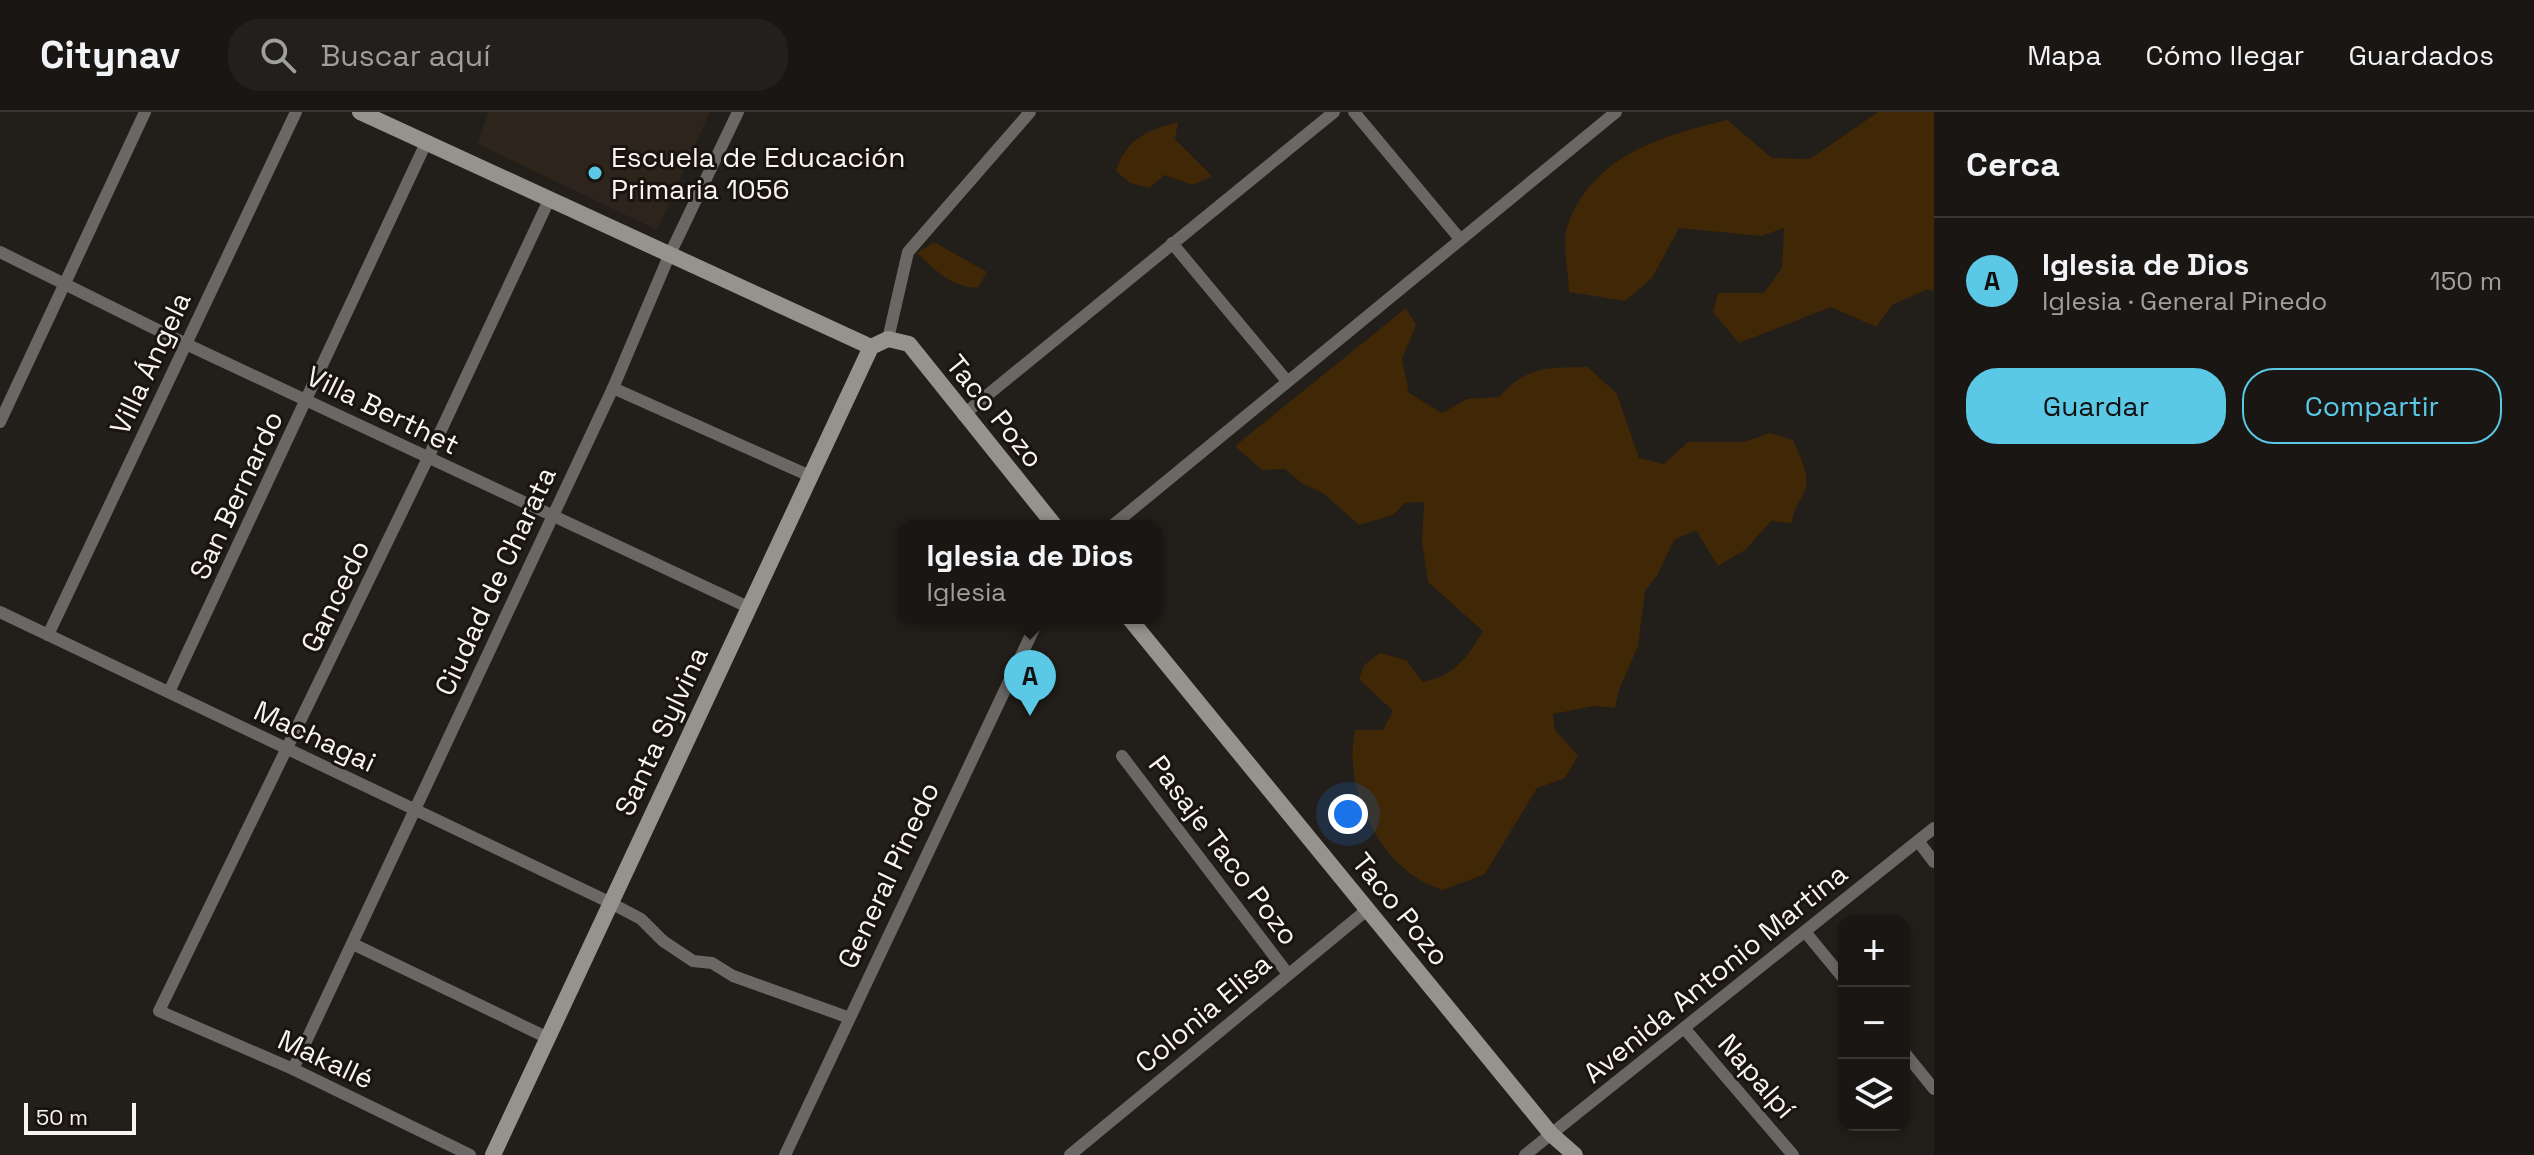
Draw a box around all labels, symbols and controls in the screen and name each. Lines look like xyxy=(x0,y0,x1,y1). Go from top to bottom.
search box xyxy=(228,19,788,91)
text: Citynav xyxy=(40,31,180,79)
icon: search xyxy=(256,33,300,77)
text: Buscar aquí xyxy=(320,36,491,75)
text: Mapa xyxy=(2027,37,2102,73)
text: Cómo llegar xyxy=(2146,37,2304,73)
text: Guardados xyxy=(2348,37,2494,73)
place label: Escuela de Educación Primaria 1056 xyxy=(611,139,905,207)
text: Cerca xyxy=(1966,143,2060,186)
marker: Escuela de Educación Primaria 1056 xyxy=(586,164,604,182)
text: Iglesia de Dios xyxy=(2042,245,2249,284)
text: A xyxy=(1984,264,2000,298)
text: 150 m xyxy=(2430,264,2502,298)
text: Iglesia · General Pinedo xyxy=(2042,284,2327,318)
street label: Villa Ángela xyxy=(101,286,199,440)
street label: Taco Pozo xyxy=(938,347,1052,475)
street label: Villa Berthet xyxy=(301,357,465,463)
button: Guardar xyxy=(1966,368,2226,444)
button: Compartir xyxy=(2242,368,2502,444)
street label: San Bernardo xyxy=(181,405,291,585)
street label: Ciudad de Charata xyxy=(426,461,564,701)
popup xyxy=(898,520,1162,624)
street label: Gancedo xyxy=(292,534,378,658)
text: Iglesia de Dios xyxy=(926,536,1134,575)
text: Iglesia xyxy=(926,575,1006,609)
street label: Santa Sylvina xyxy=(606,641,716,821)
pin: A xyxy=(1004,650,1056,716)
street label: Machagai xyxy=(248,692,382,780)
street label: Pasaje Taco Pozo xyxy=(1141,748,1307,952)
street label: General Pinedo xyxy=(829,776,947,974)
your location xyxy=(1328,794,1368,834)
street label: Taco Pozo xyxy=(1344,845,1458,973)
street label: Avenida Antonio Martina xyxy=(1576,855,1854,1091)
map controls xyxy=(1838,915,1910,1131)
button: + xyxy=(1838,915,1910,987)
street label: Colonia Elisa xyxy=(1127,946,1279,1080)
button: − xyxy=(1838,987,1910,1059)
street label: Makallé xyxy=(272,1021,380,1097)
street label: Napalpí xyxy=(1710,1026,1804,1126)
button: layers xyxy=(1838,1059,1910,1131)
scale bar xyxy=(24,1099,136,1135)
text: 50 m xyxy=(36,1103,88,1131)

